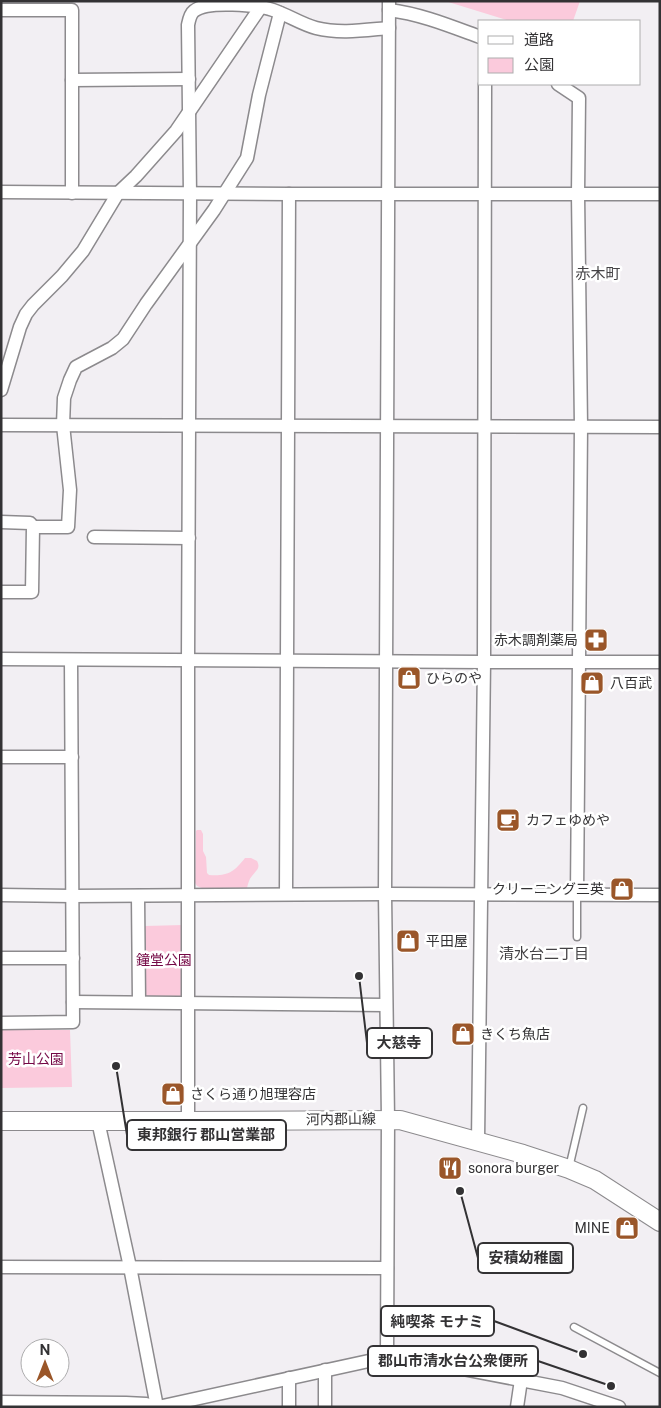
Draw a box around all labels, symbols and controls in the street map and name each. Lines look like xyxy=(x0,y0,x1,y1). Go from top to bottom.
legend xyxy=(478,20,641,85)
text: 道路 xyxy=(524,31,554,48)
text: 公園 xyxy=(524,56,554,73)
district label: 赤木町 xyxy=(575,265,621,282)
pharmacy icon: 赤木調剤薬局 xyxy=(583,627,609,653)
place label: 赤木調剤薬局 xyxy=(494,632,578,648)
shop icon: ひらのや xyxy=(396,665,422,691)
place label: ひらのや xyxy=(426,670,482,686)
shop icon: 八百武 xyxy=(579,670,605,696)
place label: 八百武 xyxy=(610,675,652,691)
cafe icon: カフェゆめや xyxy=(495,807,521,833)
place label: カフェゆめや xyxy=(526,812,610,828)
shop icon: クリーニング三英 xyxy=(609,876,635,902)
place label: クリーニング三英 xyxy=(492,881,604,897)
shop icon: 平田屋 xyxy=(395,928,421,954)
place label: 平田屋 xyxy=(426,933,468,949)
district label: 清水台二丁目 xyxy=(499,945,589,962)
park label: 鐘堂公園 xyxy=(136,952,192,968)
shop icon: きくち魚店 xyxy=(450,1021,476,1047)
place label: きくち魚店 xyxy=(480,1026,550,1042)
callout: 大慈寺 xyxy=(367,1028,432,1058)
text: 大慈寺 xyxy=(376,1034,422,1051)
park label: 芳山公園 xyxy=(8,1051,64,1067)
shop icon: さくら通り旭理容店 xyxy=(160,1081,186,1107)
place label: さくら通り旭理容店 xyxy=(190,1086,316,1102)
street label: 河内郡山線 xyxy=(306,1110,376,1128)
callout: 東邦銀行 郡山営業部 xyxy=(127,1120,286,1150)
text: 東邦銀行 郡山営業部 xyxy=(137,1126,275,1143)
restaurant icon: sonora burger xyxy=(437,1155,463,1181)
place label: sonora burger xyxy=(468,1160,559,1176)
shop icon: MINE xyxy=(614,1215,640,1241)
place label: MINE xyxy=(574,1220,610,1236)
callout: 安積幼稚園 xyxy=(478,1243,573,1273)
text: 安積幼稚園 xyxy=(488,1249,564,1266)
callout: 純喫茶 モナミ xyxy=(381,1306,494,1336)
text: 純喫茶 モナミ xyxy=(390,1313,484,1330)
north arrow xyxy=(20,1338,70,1388)
text: N xyxy=(40,1342,50,1358)
callout: 郡山市清水台公衆便所 xyxy=(368,1346,538,1376)
text: 郡山市清水台公衆便所 xyxy=(378,1352,528,1369)

